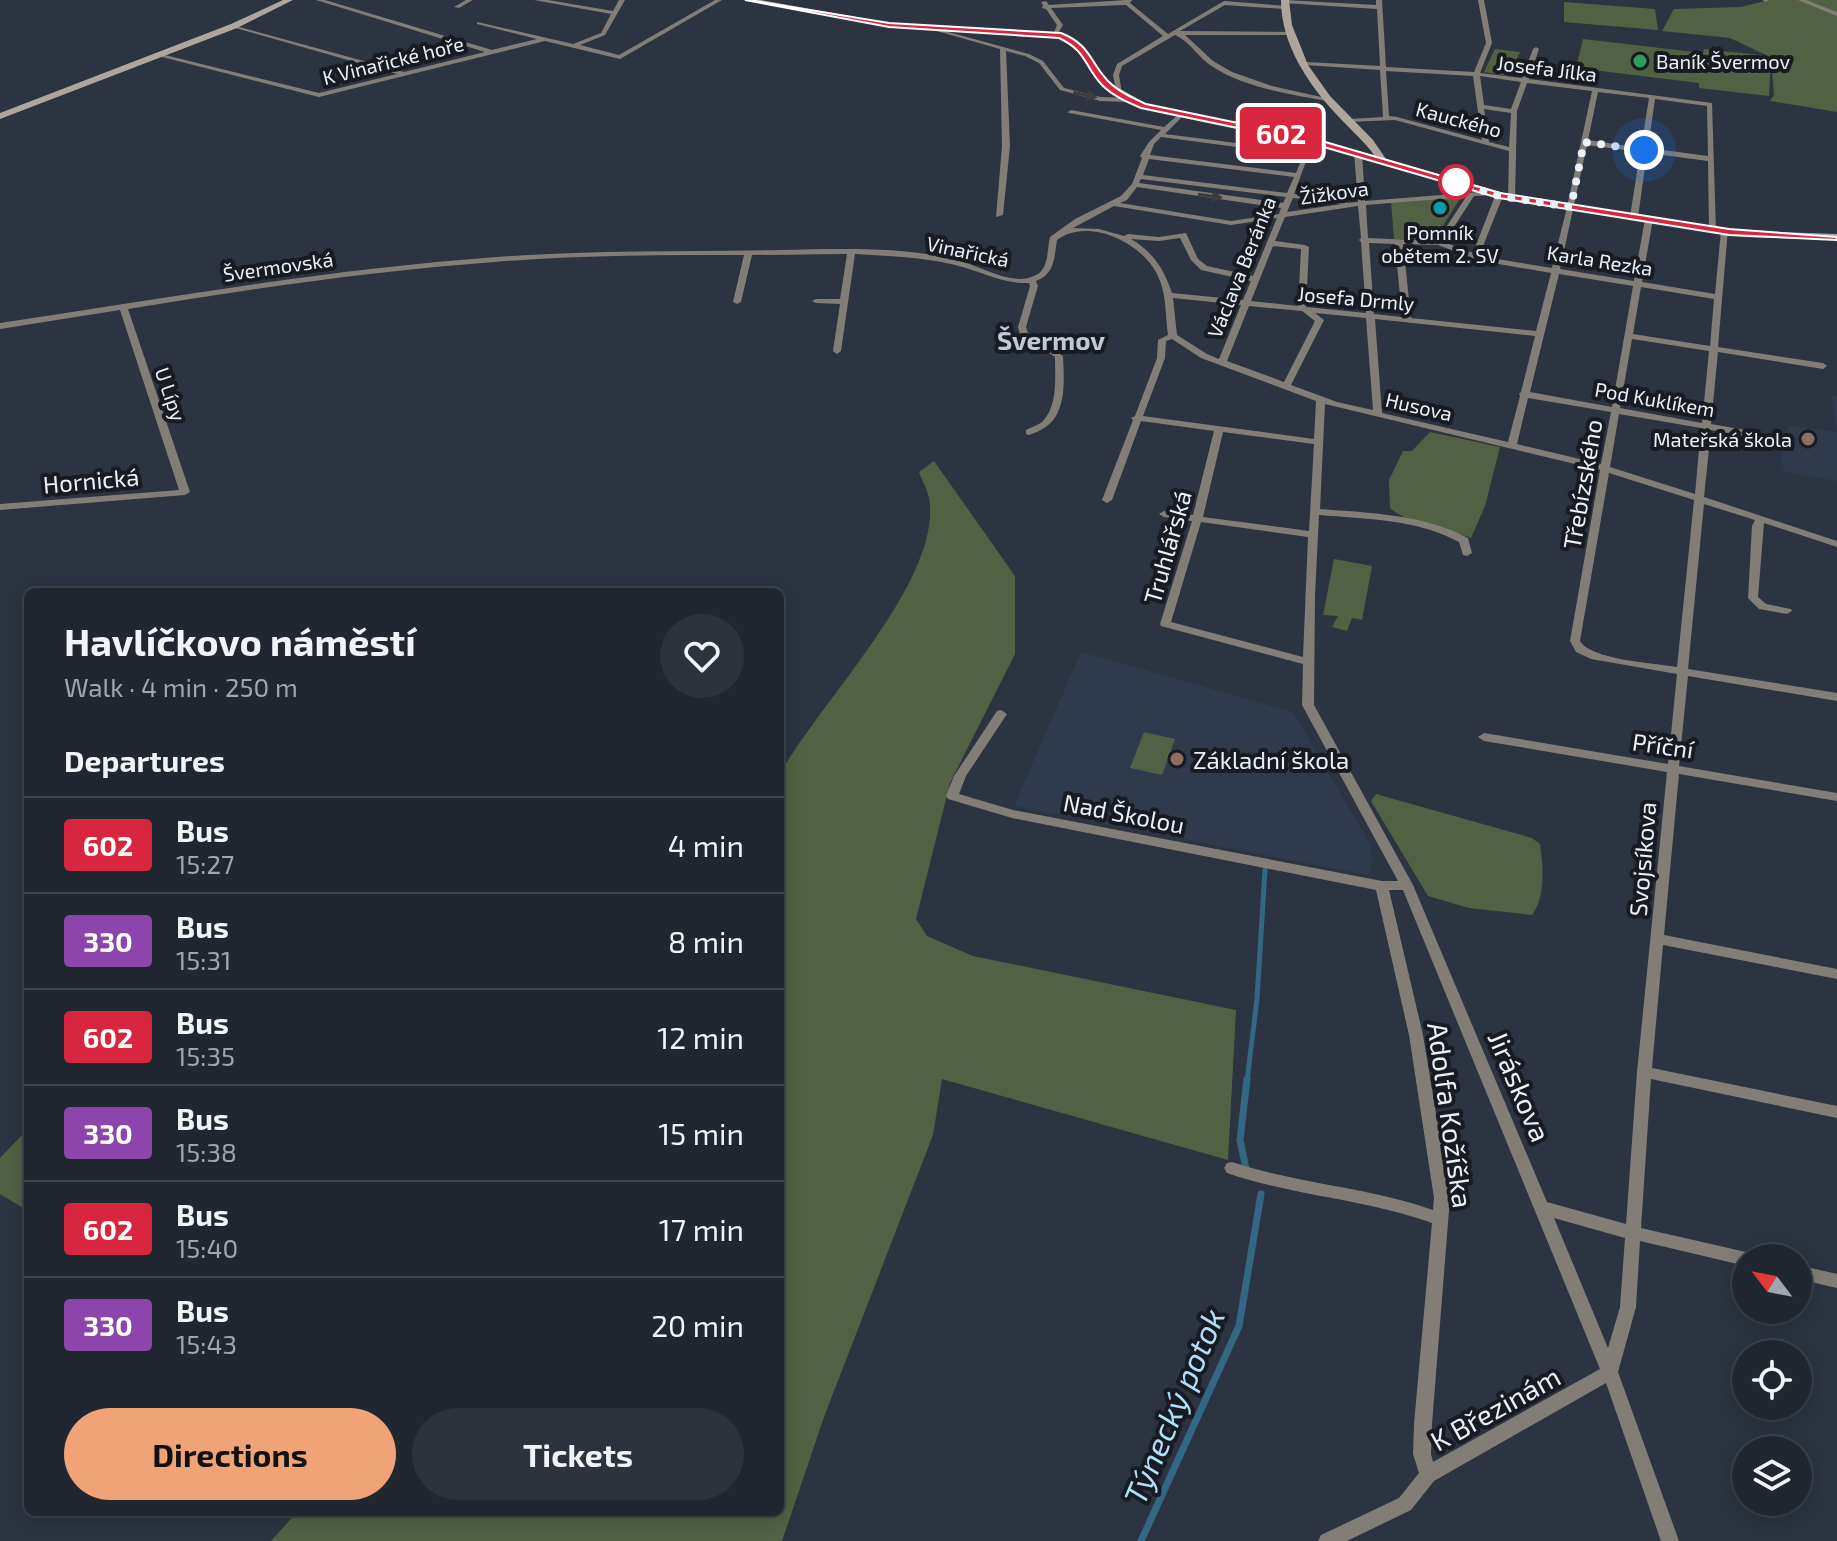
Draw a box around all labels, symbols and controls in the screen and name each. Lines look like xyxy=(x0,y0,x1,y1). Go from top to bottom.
street label: K Vinařické hoře xyxy=(320,31,466,89)
place label: Baník Švermov xyxy=(1656,49,1790,73)
street label: Josefa Jílka xyxy=(1496,50,1598,86)
marker: Baník Švermov xyxy=(1631,52,1649,70)
one-way arrow xyxy=(1073,90,1098,102)
street label: Kauckého xyxy=(1414,96,1504,142)
line badge: 602 xyxy=(1235,107,1327,159)
text: 602 xyxy=(1256,116,1306,150)
your location xyxy=(1624,130,1664,170)
unlabelled marker xyxy=(1439,165,1473,199)
street label: Žižkova xyxy=(1298,175,1370,209)
one-way arrow xyxy=(1198,190,1223,203)
street label: Václava Beránka xyxy=(1202,193,1280,341)
marker: Pomník obětem 2. SV xyxy=(1431,199,1449,217)
place label: Pomník obětem 2. SV xyxy=(1381,220,1499,267)
street label: Vinařická xyxy=(925,231,1011,271)
street label: Karla Rezka xyxy=(1545,240,1655,280)
street label: Švermovská xyxy=(221,246,335,286)
street label: Josefa Drmly xyxy=(1297,281,1416,315)
district label: Švermov xyxy=(997,324,1105,355)
street label: U Lípy xyxy=(151,364,191,424)
street label: Pod Kuklíkem xyxy=(1593,377,1717,421)
street label: Husova xyxy=(1383,387,1455,425)
street label: Třebízského xyxy=(1556,417,1608,551)
place label: Mateřská škola xyxy=(1653,427,1792,451)
marker: Mateřská škola xyxy=(1799,430,1817,448)
street label: Hornická xyxy=(42,461,140,499)
street label: Truhlářská xyxy=(1137,487,1197,607)
button: heart xyxy=(660,614,744,698)
text: Havlíčkovo náměstí xyxy=(64,618,416,664)
text: Walk · 4 min · 250 m xyxy=(64,671,298,702)
street label: Příční xyxy=(1631,726,1696,764)
text: Departures xyxy=(64,742,225,778)
place label: Základní škola xyxy=(1193,745,1349,774)
marker: Základní škola xyxy=(1168,750,1186,768)
street label: Nad Školou xyxy=(1061,787,1187,839)
street label: Svojsíkova xyxy=(1623,801,1661,917)
text: Bus xyxy=(176,812,229,848)
text: 4 min xyxy=(668,827,744,863)
text: 602 xyxy=(83,828,133,862)
text: 15:27 xyxy=(176,848,234,879)
text: Bus xyxy=(176,908,229,944)
text: 8 min xyxy=(668,923,744,959)
text: 330 xyxy=(83,924,133,958)
text: 15:31 xyxy=(176,944,231,975)
text: Bus xyxy=(176,1004,229,1040)
text: 12 min xyxy=(657,1019,744,1055)
text: 602 xyxy=(83,1020,133,1054)
street label: Adolfa Kožíška xyxy=(1421,1020,1481,1210)
street label: Jiráskova xyxy=(1482,1026,1558,1146)
text: 15:35 xyxy=(176,1040,235,1071)
text: Bus xyxy=(176,1100,229,1136)
text: 15 min xyxy=(658,1115,744,1151)
text: 330 xyxy=(83,1116,133,1150)
text: 15:38 xyxy=(176,1136,237,1167)
text: Bus xyxy=(176,1196,229,1232)
text: 17 min xyxy=(659,1211,744,1247)
text: 602 xyxy=(83,1212,133,1246)
text: 15:40 xyxy=(176,1232,238,1263)
north arrow xyxy=(1732,1244,1812,1324)
map controls xyxy=(1732,1244,1812,1516)
text: Bus xyxy=(176,1292,229,1328)
water label: Týnecký potok xyxy=(1115,1302,1232,1510)
text: 20 min xyxy=(651,1307,744,1343)
text: 330 xyxy=(83,1308,133,1342)
text: 15:43 xyxy=(176,1328,237,1359)
button: locate xyxy=(1732,1340,1812,1420)
street label: K Březinám xyxy=(1424,1358,1566,1458)
button: Directions xyxy=(64,1408,396,1500)
button: Tickets xyxy=(412,1408,744,1500)
button: layers xyxy=(1732,1436,1812,1516)

